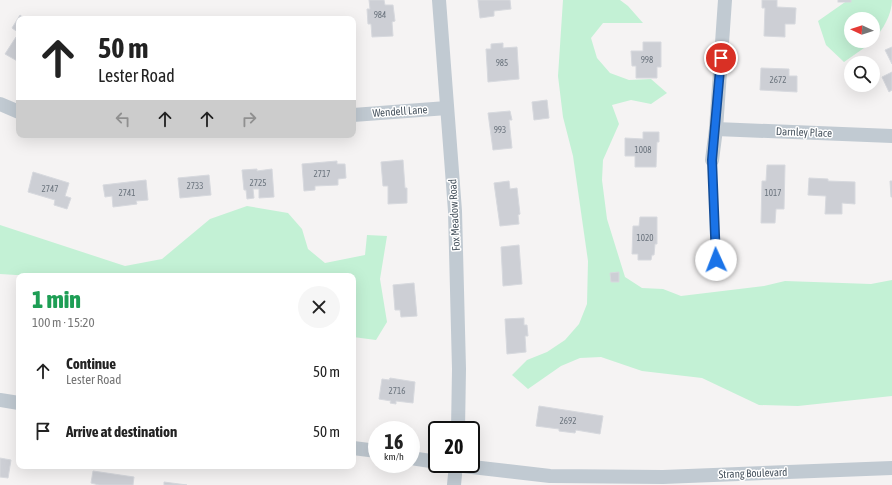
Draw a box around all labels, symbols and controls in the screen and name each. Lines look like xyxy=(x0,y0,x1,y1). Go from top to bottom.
house number: 984 xyxy=(374,10,386,20)
north arrow xyxy=(844,12,880,48)
map controls xyxy=(844,12,880,92)
icon: ahead xyxy=(32,32,84,84)
text: 50 m xyxy=(98,32,148,64)
pin xyxy=(704,41,738,75)
icon: arrive xyxy=(710,47,732,69)
house number: 998 xyxy=(641,55,653,65)
button: search xyxy=(844,56,880,92)
house number: 985 xyxy=(496,58,508,68)
text: Lester Road xyxy=(98,65,175,86)
house number: 2672 xyxy=(770,75,786,85)
street label: Wendell Lane xyxy=(372,103,428,119)
icon: left xyxy=(112,108,134,130)
icon: ahead xyxy=(154,108,176,130)
icon: ahead xyxy=(196,108,218,130)
icon: right xyxy=(238,108,260,130)
house number: 993 xyxy=(494,125,506,135)
street label: Darnley Place xyxy=(776,125,832,139)
house number: 1008 xyxy=(635,145,651,155)
house number: 2717 xyxy=(314,169,330,179)
house number: 2725 xyxy=(250,178,266,188)
street label: Fox Meadow Road xyxy=(446,179,462,251)
house number: 2733 xyxy=(187,181,203,191)
house number: 2747 xyxy=(42,184,58,194)
house number: 2741 xyxy=(119,188,135,198)
house number: 1017 xyxy=(765,188,781,198)
house number: 1020 xyxy=(637,233,653,243)
position arrow xyxy=(695,239,737,281)
text: 1 min xyxy=(32,286,81,313)
button: close xyxy=(298,286,340,328)
text: 100 m · 15:20 xyxy=(32,315,95,330)
text: Continue xyxy=(66,355,116,372)
icon: ahead xyxy=(32,360,54,382)
text: 50 m xyxy=(313,363,340,380)
text: Lester Road xyxy=(66,372,121,387)
house number: 2716 xyxy=(389,386,405,396)
house number: 2692 xyxy=(560,416,576,426)
icon: arrive xyxy=(32,420,54,442)
speed limit sign: 20 xyxy=(428,421,480,473)
text: Arrive at destination xyxy=(66,423,177,440)
text: 50 m xyxy=(313,423,340,440)
text: 16 xyxy=(385,430,403,453)
text: km/h xyxy=(384,451,404,462)
street label: Strang Boulevard xyxy=(718,466,788,480)

